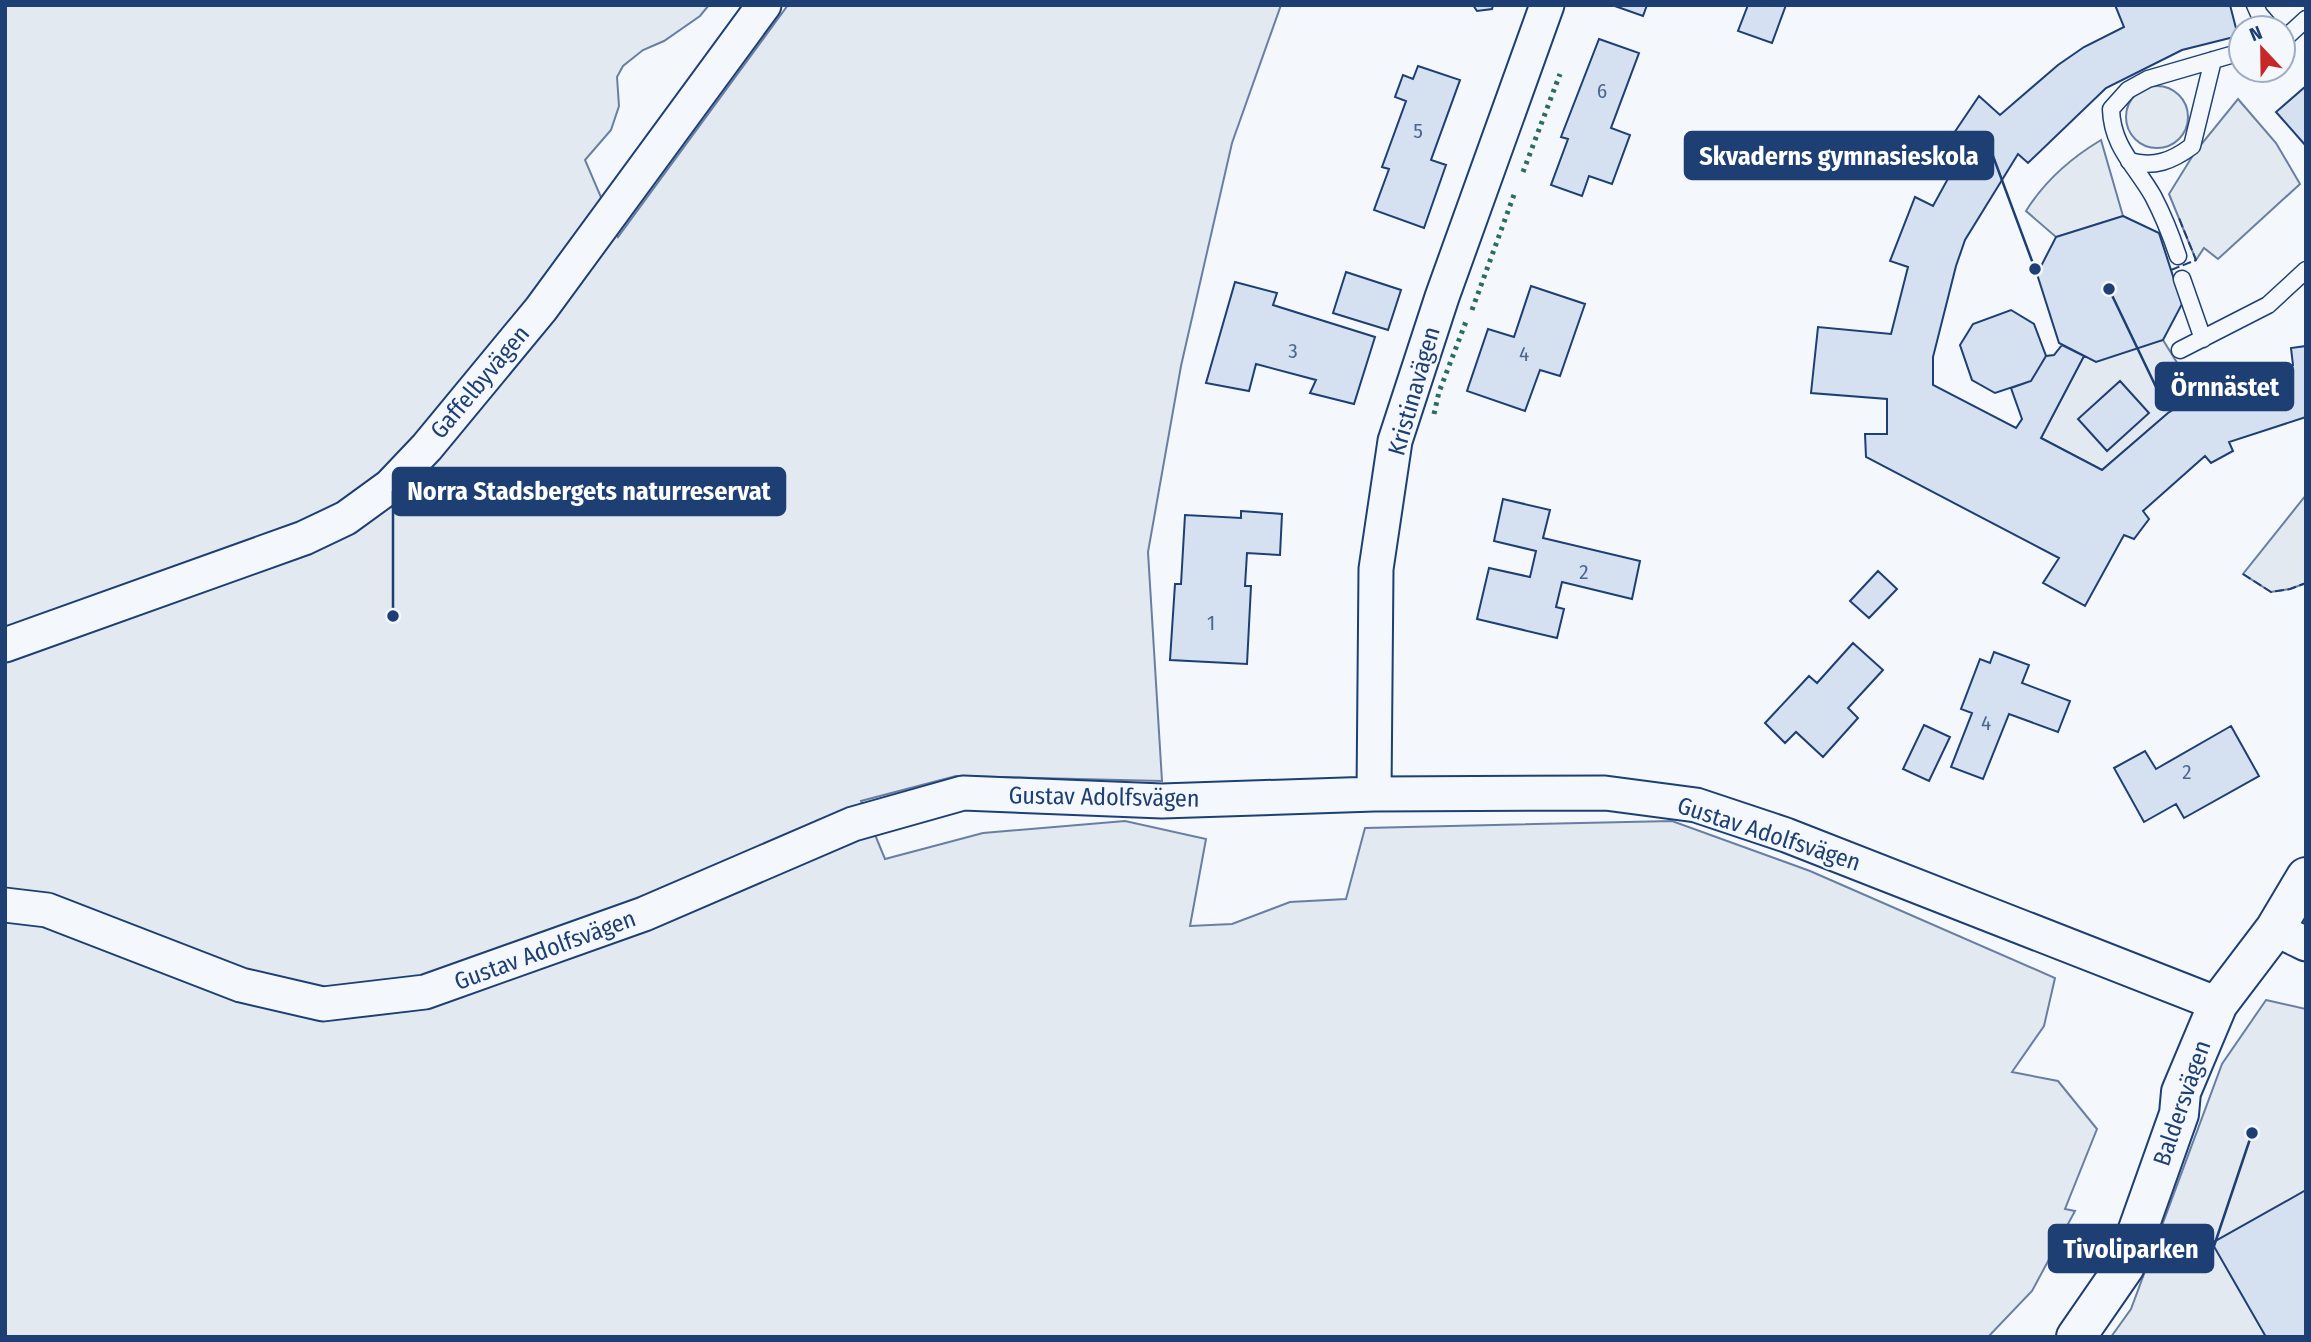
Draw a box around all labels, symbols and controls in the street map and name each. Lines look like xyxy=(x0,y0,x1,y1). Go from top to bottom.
north arrow xyxy=(2227,14,2297,84)
text: N xyxy=(2246,21,2265,46)
house number: 6 xyxy=(1597,78,1607,104)
house number: 5 xyxy=(1413,118,1423,144)
callout: Skvaderns gymnasieskola xyxy=(1685,132,1993,179)
text: Skvaderns gymnasieskola xyxy=(1699,141,1979,172)
street label: Gaffelbyvägen xyxy=(425,320,535,444)
street label: Kristinavägen xyxy=(1382,323,1446,459)
house number: 3 xyxy=(1288,338,1298,364)
house number: 4 xyxy=(1519,341,1529,367)
callout: Örnnästet xyxy=(2156,363,2293,410)
text: Örnnästet xyxy=(2171,372,2280,403)
callout: Norra Stadsbergets naturreservat xyxy=(393,468,785,515)
text: Norra Stadsbergets naturreservat xyxy=(407,476,772,507)
house number: 2 xyxy=(1579,559,1589,585)
house number: 1 xyxy=(1207,610,1215,636)
house number: 4 xyxy=(1981,710,1991,736)
house number: 2 xyxy=(2182,759,2192,785)
street label: Gustav Adolfsvägen xyxy=(1008,781,1200,813)
street label: Gustav Adolfsvägen xyxy=(1674,791,1864,877)
street label: Gustav Adolfsvägen xyxy=(451,904,639,996)
street label: Baldersvägen xyxy=(2147,1037,2217,1169)
callout: Tivoliparken xyxy=(2049,1225,2213,1272)
text: Tivoliparken xyxy=(2063,1234,2199,1265)

